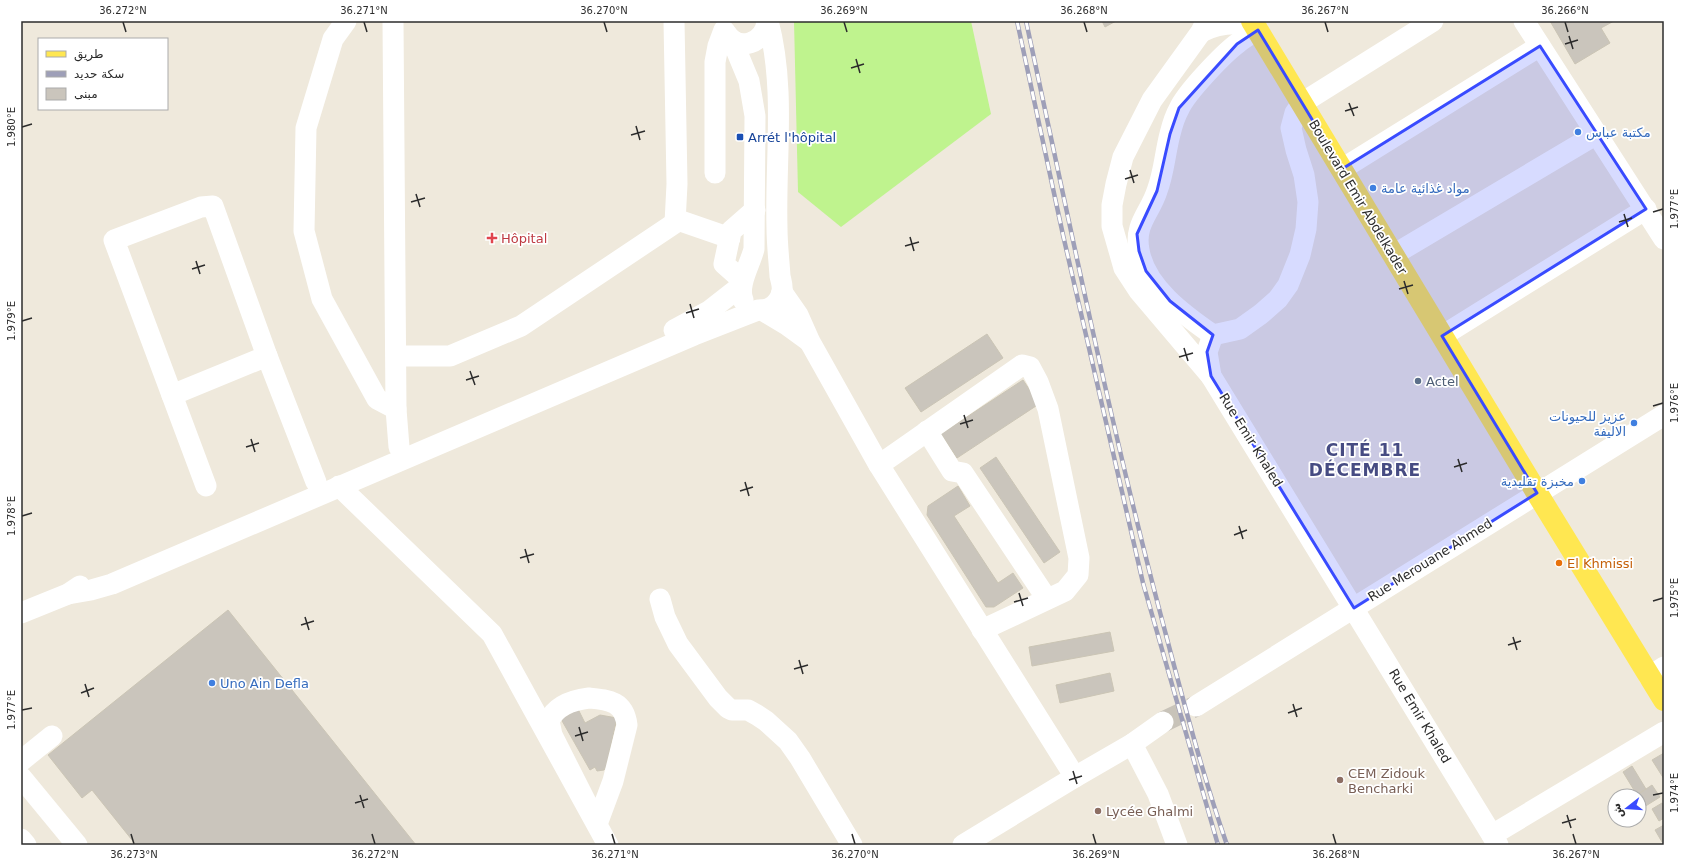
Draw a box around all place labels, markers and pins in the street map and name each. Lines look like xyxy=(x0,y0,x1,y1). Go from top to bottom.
place label: مكتبة عباس xyxy=(1586,125,1651,141)
marker: مكتبة عباس xyxy=(1573,127,1583,137)
place label: Arrét l'hôpital xyxy=(748,130,836,145)
marker: Arrét l'hôpital xyxy=(735,132,745,142)
place label: مواد غذائية عامة xyxy=(1381,181,1470,197)
marker: مواد غذائية عامة xyxy=(1368,183,1378,193)
place label: Hôpital xyxy=(501,231,547,246)
marker: Hôpital xyxy=(486,232,498,244)
place label: Actel xyxy=(1426,374,1459,389)
marker: Actel xyxy=(1413,376,1423,386)
place label: عزيز للحيونات الاليفة xyxy=(1549,409,1626,439)
marker: عزيز للحيونات الاليفة xyxy=(1629,418,1639,428)
place label: مخبزة تقليدية xyxy=(1501,474,1574,490)
marker: مخبزة تقليدية xyxy=(1577,476,1587,486)
place label: El Khmissi xyxy=(1567,556,1633,571)
marker: El Khmissi xyxy=(1554,558,1564,568)
place label: Uno Ain Defla xyxy=(220,676,309,691)
marker: Uno Ain Defla xyxy=(207,678,217,688)
place label: CEM Zidouk Bencharki xyxy=(1348,766,1426,796)
marker: CEM Zidouk Bencharki xyxy=(1335,775,1345,785)
place label: Lycée Ghalmi xyxy=(1106,804,1193,819)
marker: Lycée Ghalmi xyxy=(1093,806,1103,816)

